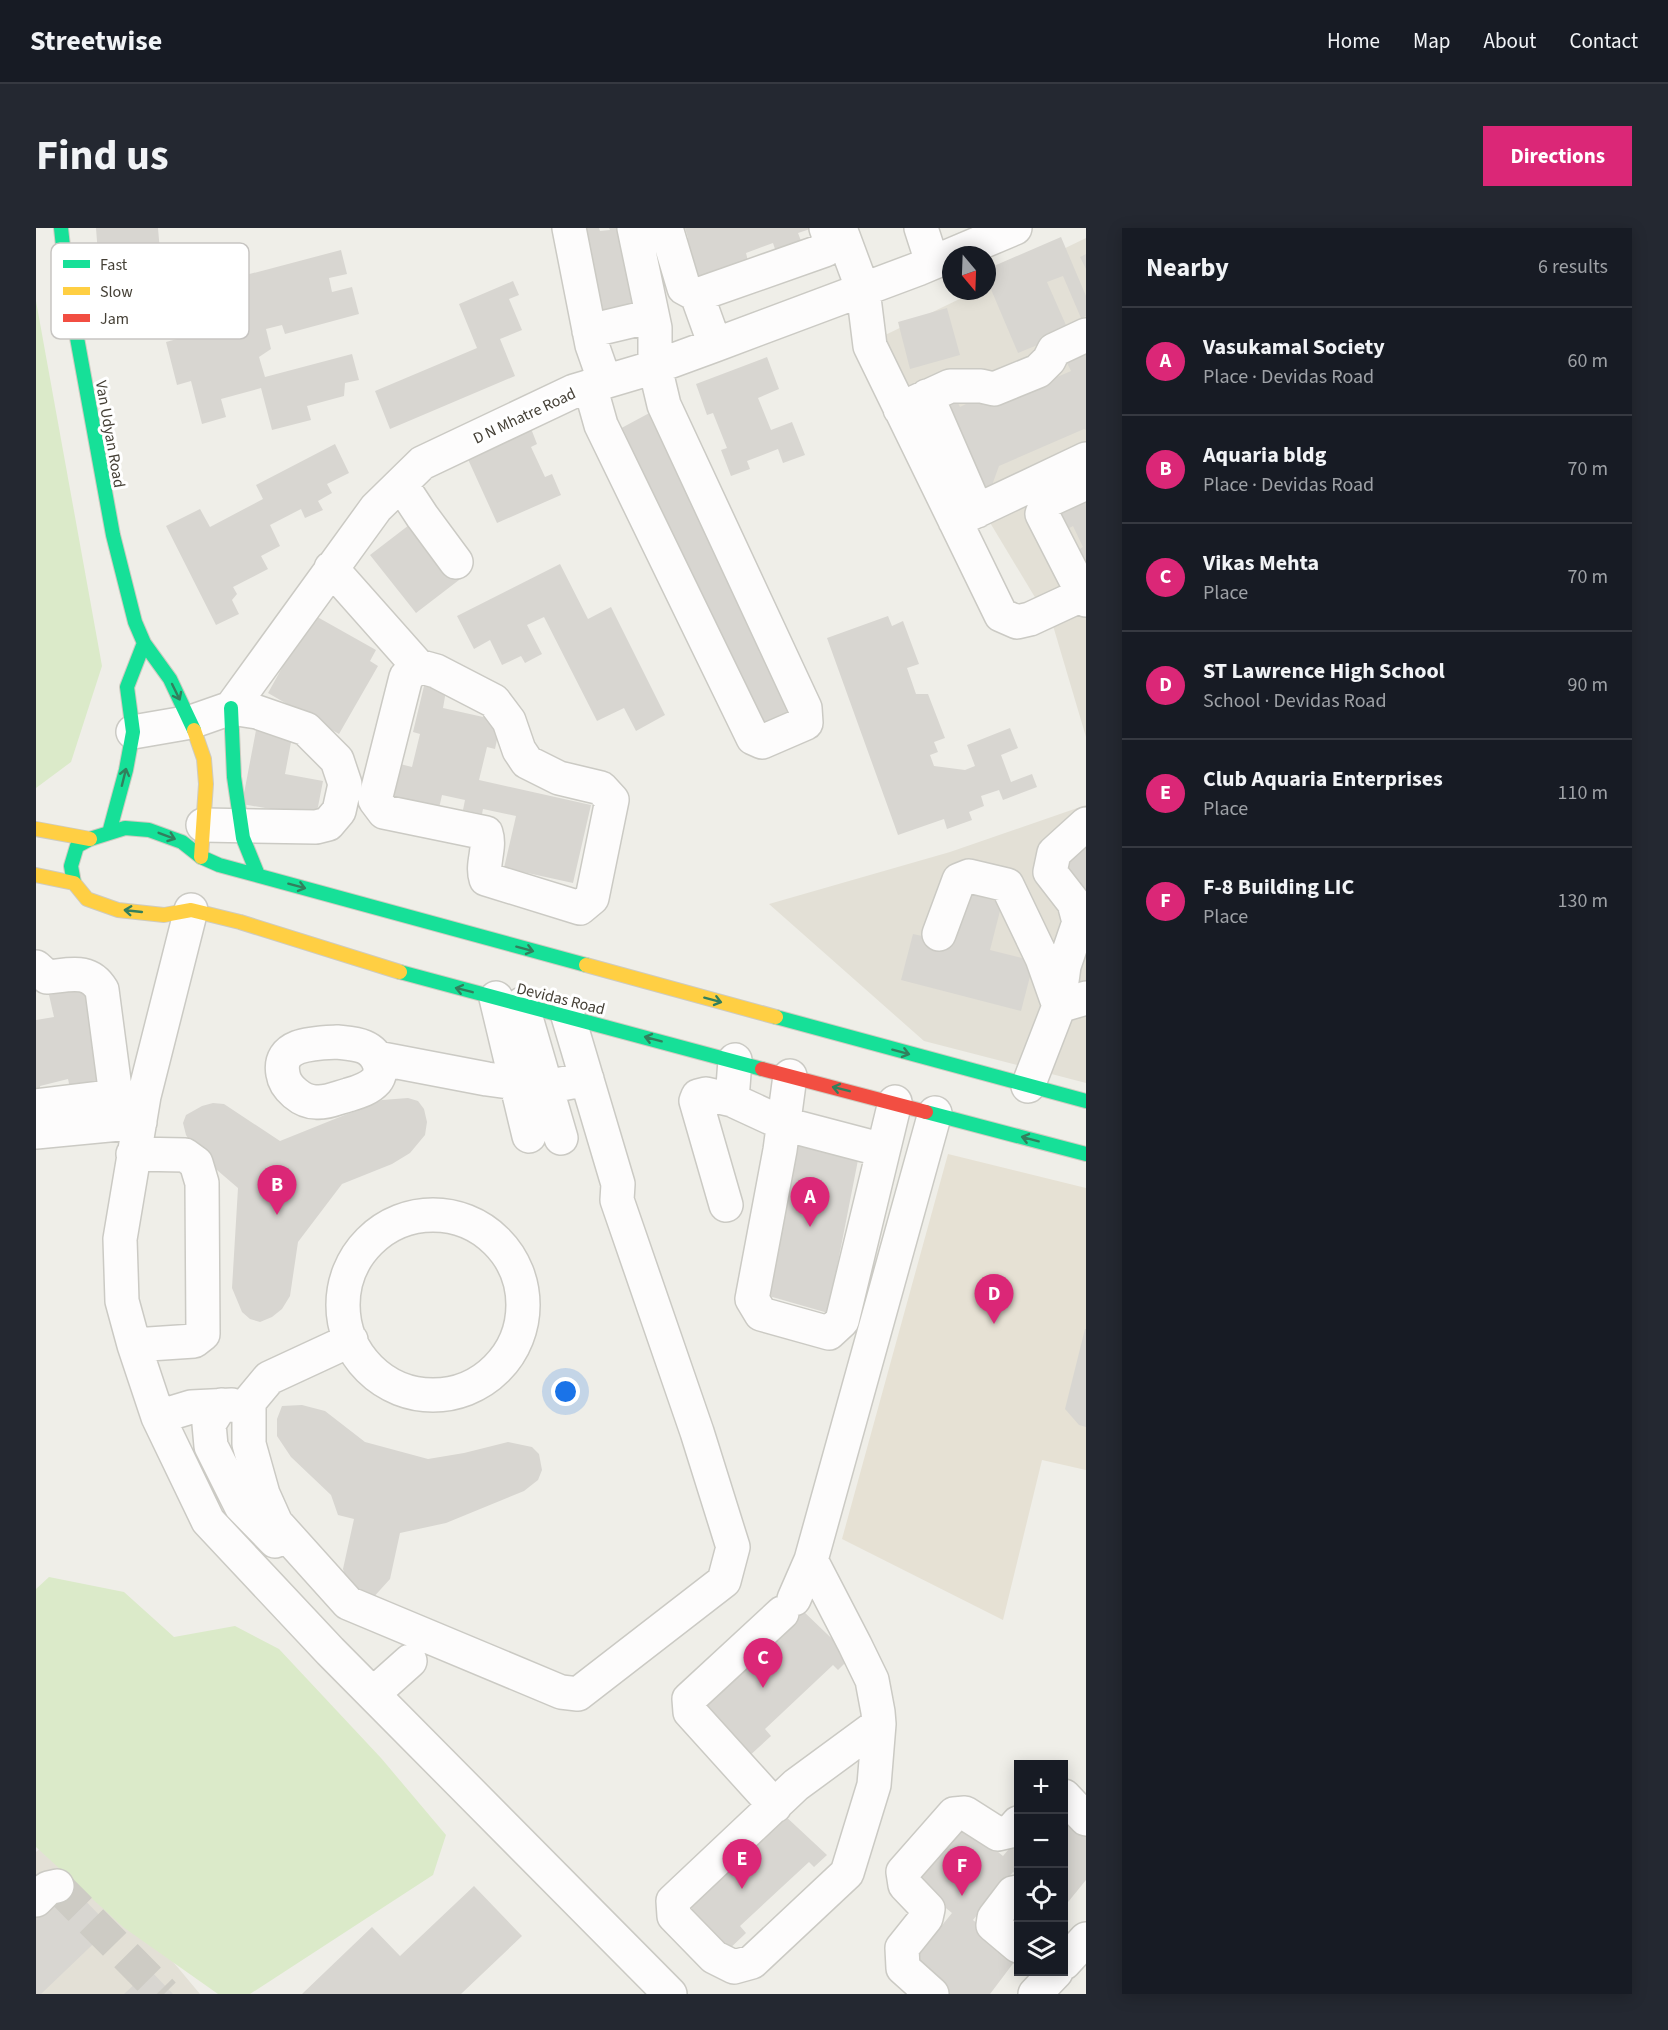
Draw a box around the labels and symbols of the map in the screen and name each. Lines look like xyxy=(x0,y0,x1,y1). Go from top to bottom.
legend xyxy=(51,243,249,339)
north arrow xyxy=(942,246,996,300)
text: Fast xyxy=(100,254,128,276)
text: Slow xyxy=(100,281,133,303)
text: Jam xyxy=(100,308,129,330)
street label: Van Udyan Road xyxy=(90,379,130,490)
street label: D N Mhatre Road xyxy=(469,382,579,449)
one-way arrow xyxy=(170,683,182,700)
one-way arrow xyxy=(119,767,131,786)
one-way arrow xyxy=(157,831,176,842)
one-way arrow xyxy=(287,881,306,892)
one-way arrow xyxy=(123,906,143,917)
one-way arrow xyxy=(515,943,534,955)
street label: Devidas Road xyxy=(514,977,607,1021)
one-way arrow xyxy=(455,983,474,995)
one-way arrow xyxy=(703,995,722,1006)
one-way arrow xyxy=(643,1032,662,1044)
one-way arrow xyxy=(891,1046,910,1058)
one-way arrow xyxy=(832,1083,851,1095)
one-way arrow xyxy=(1020,1132,1039,1144)
pin: B xyxy=(258,1166,296,1215)
pin: A xyxy=(790,1178,830,1227)
pin: D xyxy=(974,1274,1014,1324)
your location xyxy=(551,1377,580,1406)
pin: C xyxy=(744,1638,782,1688)
pin: E xyxy=(722,1840,762,1889)
pin: F xyxy=(942,1846,982,1896)

